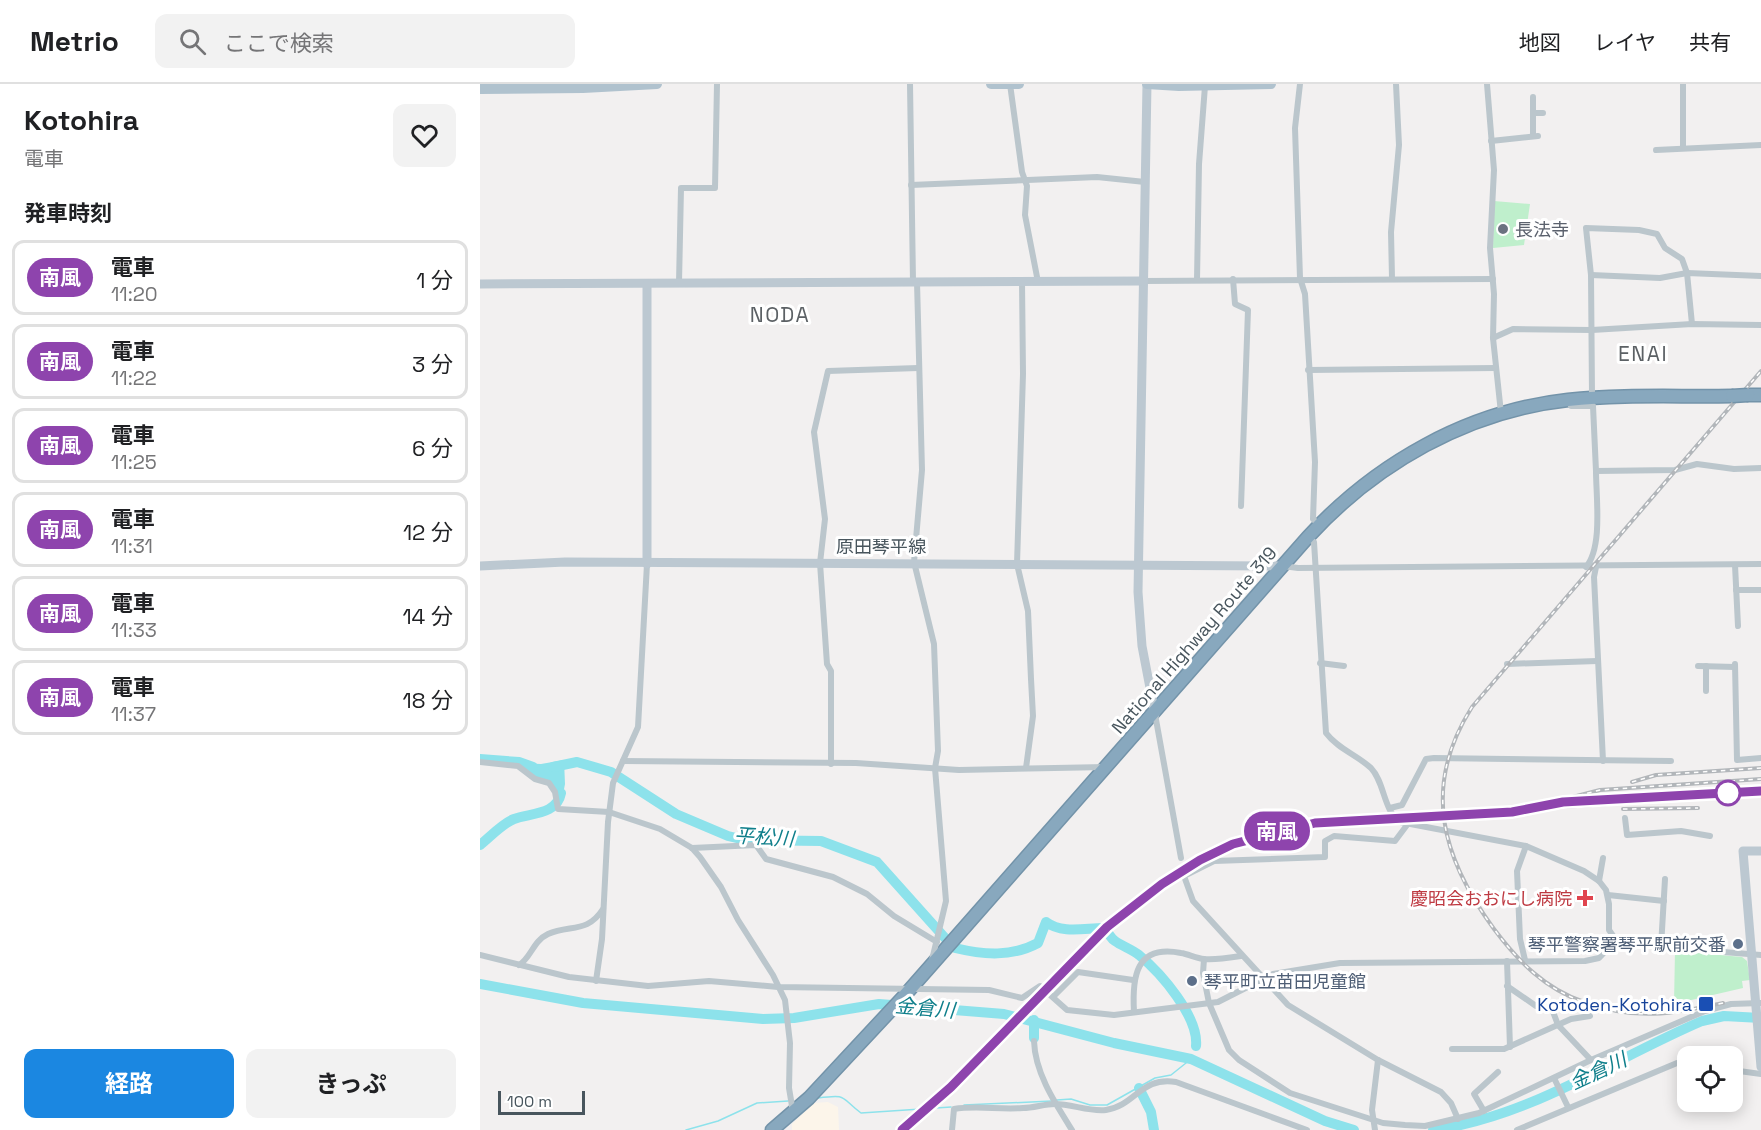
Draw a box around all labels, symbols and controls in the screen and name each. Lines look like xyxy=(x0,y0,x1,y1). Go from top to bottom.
search box xyxy=(155,14,575,68)
text: Metrio xyxy=(30,23,119,59)
icon: search xyxy=(176,25,209,58)
text: ここで検索 xyxy=(224,29,334,57)
text: 地図 xyxy=(1519,29,1561,56)
text: レイヤ xyxy=(1594,29,1656,56)
text: 共有 xyxy=(1689,29,1731,56)
text: Kotohira xyxy=(24,102,139,138)
button: heart xyxy=(393,104,456,167)
text: 電車 xyxy=(24,146,64,172)
text: 発車時刻 xyxy=(24,199,112,227)
place label: 長法寺 xyxy=(1515,218,1569,241)
marker: 長法寺 xyxy=(1496,222,1510,236)
text: 電車 xyxy=(111,253,155,281)
text: 南風 xyxy=(39,264,81,291)
text: 1 分 xyxy=(416,266,453,294)
text: 11:20 xyxy=(111,281,158,307)
district label: NODA xyxy=(750,301,810,328)
text: 電車 xyxy=(111,337,155,365)
district label: ENAI xyxy=(1618,340,1668,367)
text: 南風 xyxy=(39,348,81,375)
text: 3 分 xyxy=(412,350,453,378)
text: 11:22 xyxy=(111,365,157,391)
text: 電車 xyxy=(111,421,155,449)
text: 南風 xyxy=(39,432,81,459)
text: 6 分 xyxy=(412,434,453,462)
text: 11:25 xyxy=(111,449,157,475)
text: 電車 xyxy=(111,505,155,533)
text: 南風 xyxy=(39,516,81,543)
text: 12 分 xyxy=(403,518,453,546)
text: 11:31 xyxy=(111,533,153,559)
street label: 原田琴平線 xyxy=(836,535,926,558)
street label: National Highway Route 319 xyxy=(1106,542,1282,738)
text: 電車 xyxy=(111,589,155,617)
text: 南風 xyxy=(39,600,81,627)
text: 14 分 xyxy=(402,602,453,630)
text: 11:33 xyxy=(111,617,157,643)
text: 電車 xyxy=(111,673,155,701)
text: 南風 xyxy=(39,684,81,711)
text: 18 分 xyxy=(402,686,453,714)
text: 11:37 xyxy=(111,701,156,727)
unlabelled marker xyxy=(1715,780,1741,806)
line badge: 南風 xyxy=(1250,812,1304,850)
text: 南風 xyxy=(1256,818,1298,845)
water label: 平松川 xyxy=(733,822,797,852)
place label: 慶昭会おおにし病院 xyxy=(1410,887,1572,910)
marker: 慶昭会おおにし病院 xyxy=(1576,889,1594,907)
place label: 琴平警察署琴平駅前交番 xyxy=(1528,933,1726,956)
marker: 琴平警察署琴平駅前交番 xyxy=(1731,937,1745,951)
place label: 琴平町立苗田児童館 xyxy=(1204,970,1366,993)
marker: 琴平町立苗田児童館 xyxy=(1185,974,1199,988)
water label: 金倉川 xyxy=(894,992,958,1024)
place label: Kotoden-Kotohira xyxy=(1537,993,1692,1016)
marker: Kotoden-Kotohira xyxy=(1697,995,1715,1013)
water label: 金倉川 xyxy=(1565,1046,1632,1095)
map controls xyxy=(1677,1046,1743,1112)
button: locate xyxy=(1677,1046,1743,1112)
button: 経路 xyxy=(24,1049,234,1118)
button: きっぷ xyxy=(246,1049,456,1118)
scale bar xyxy=(498,1088,585,1116)
text: 100 m xyxy=(507,1091,552,1112)

